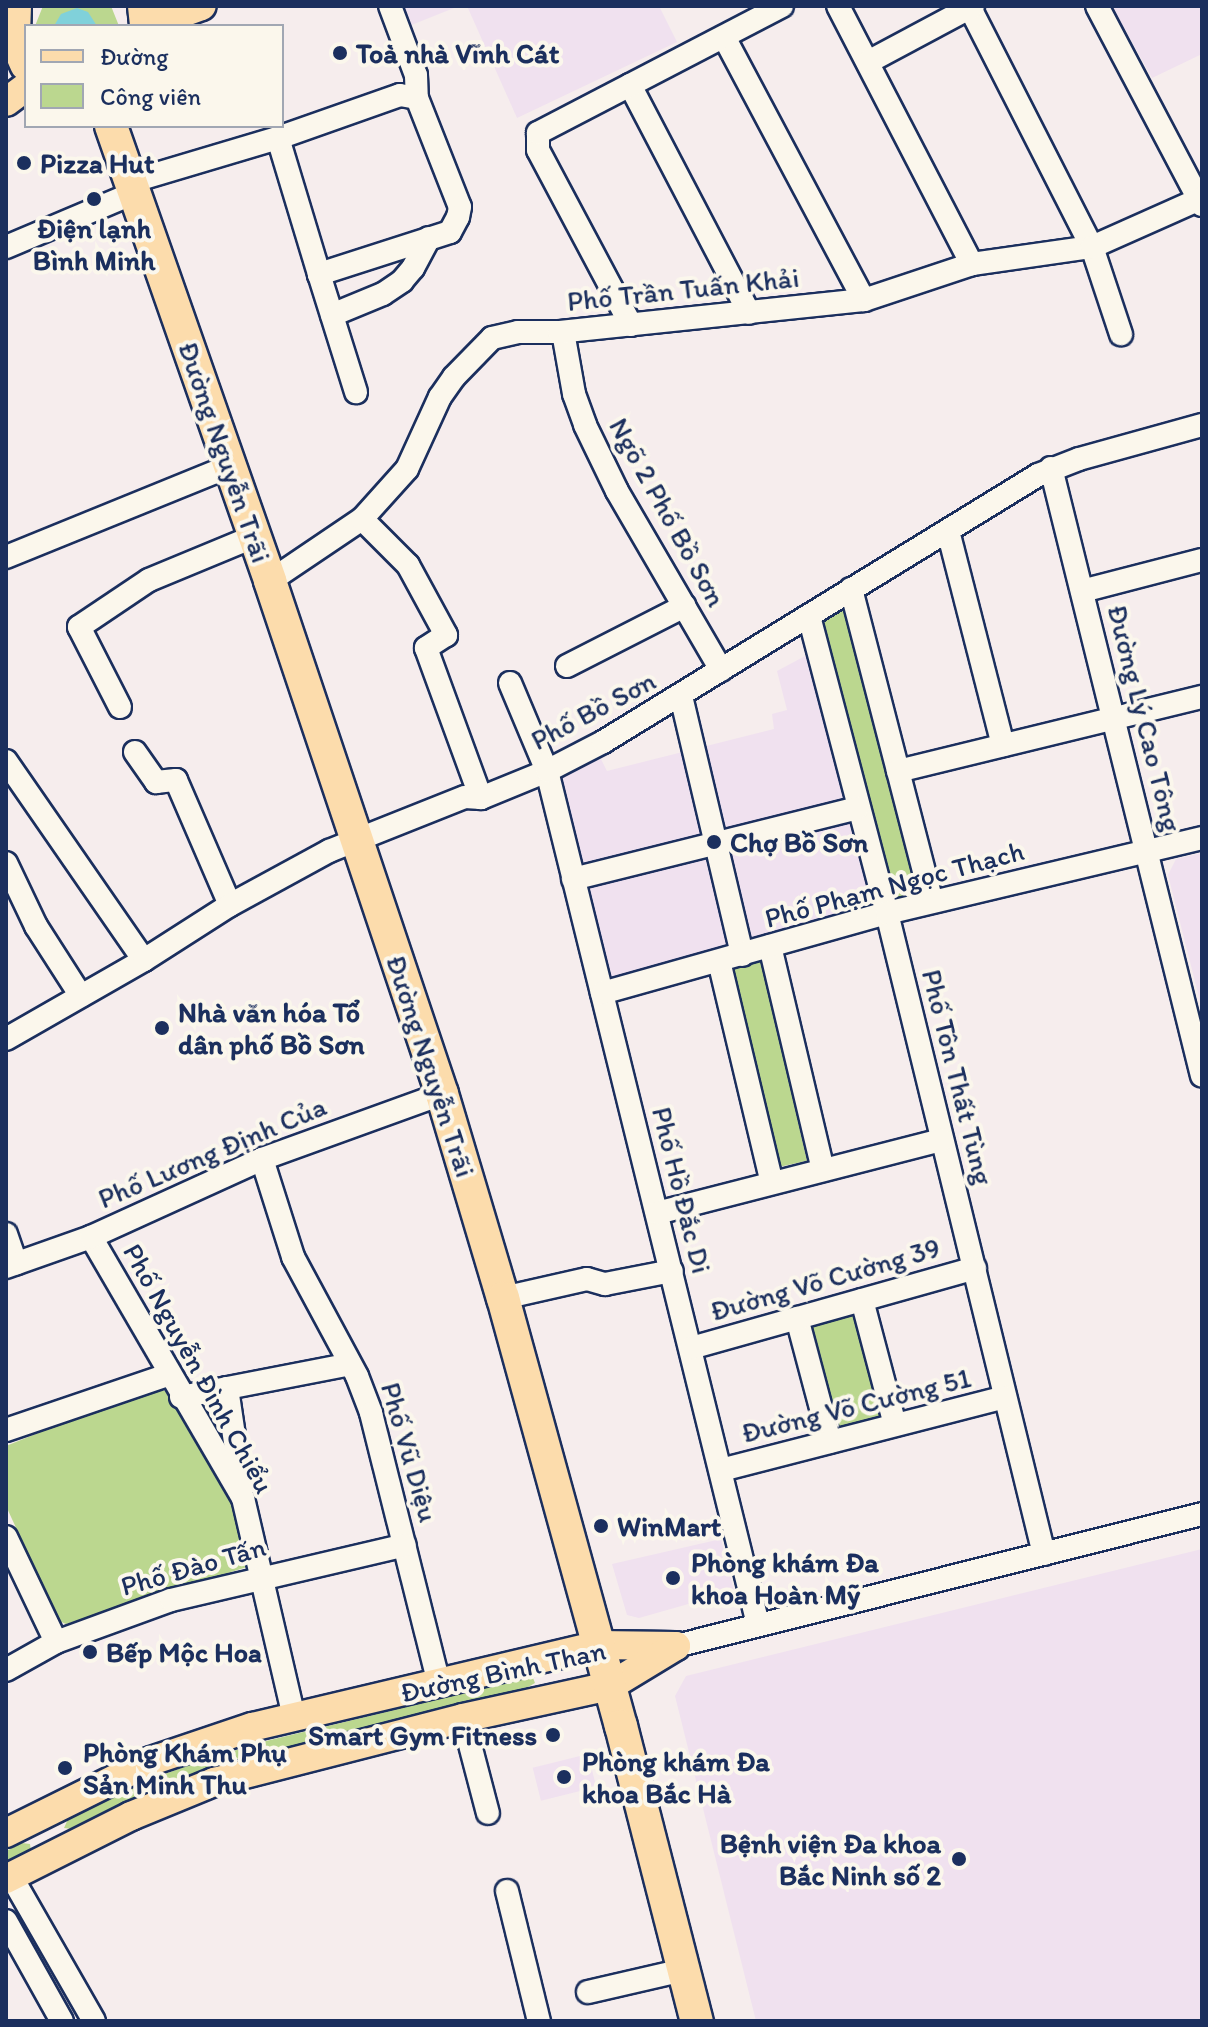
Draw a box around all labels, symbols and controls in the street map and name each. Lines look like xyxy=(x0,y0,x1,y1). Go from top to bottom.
legend xyxy=(24,24,284,128)
place label: Toà nhà Vĩnh Cát xyxy=(356,36,558,70)
text: Đường xyxy=(100,42,169,71)
marker: Toà nhà Vĩnh Cát xyxy=(331,44,349,62)
text: Công viên xyxy=(100,82,201,111)
place label: Pizza Hut xyxy=(40,146,154,180)
marker: Pizza Hut xyxy=(15,154,33,172)
marker: Điện lạnh Bình Minh xyxy=(85,190,103,208)
place label: Điện lạnh Bình Minh xyxy=(34,211,154,277)
street label: Phố Trần Tuấn Khải xyxy=(565,260,801,318)
street label: Đường Nguyễn Trãi xyxy=(172,338,278,566)
street label: Ngõ 2 Phố Bồ Sơn xyxy=(602,411,734,613)
street label: Đường Lý Cao Tông xyxy=(1101,602,1189,834)
street label: Phố Bồ Sơn xyxy=(525,663,661,757)
place label: Chợ Bồ Sơn xyxy=(730,825,868,859)
marker: Chợ Bồ Sơn xyxy=(705,833,723,851)
street label: Phố Phạm Ngọc Thạch xyxy=(761,833,1027,935)
street label: Đường Nguyễn Trãi xyxy=(379,951,483,1181)
street label: Phố Tôn Thất Tùng xyxy=(915,965,1001,1189)
place label: Nhà văn hóa Tổ dân phố Bồ Sơn xyxy=(178,995,364,1061)
marker: Nhà văn hóa Tổ dân phố Bồ Sơn xyxy=(153,1019,171,1037)
street label: Phố Lương Định Của xyxy=(93,1089,331,1215)
street label: Phố Hồ Đắc Di xyxy=(645,1103,719,1277)
street label: Đường Võ Cường 39 xyxy=(706,1230,944,1328)
street label: Phố Nguyễn Đình Chiểu xyxy=(116,1237,282,1499)
street label: Đường Võ Cường 51 xyxy=(738,1360,974,1450)
street label: Phố Vũ Diệu xyxy=(374,1378,446,1526)
place label: WinMart xyxy=(617,1509,721,1543)
marker: WinMart xyxy=(592,1517,610,1535)
street label: Phố Đào Tấn xyxy=(117,1529,269,1603)
place label: Phòng khám Đa khoa Hoàn Mỹ xyxy=(691,1545,879,1611)
marker: Phòng khám Đa khoa Hoàn Mỹ xyxy=(662,1567,684,1589)
street label: Đường Bình Than xyxy=(398,1633,608,1709)
place label: Bếp Mộc Hoa xyxy=(106,1635,262,1669)
marker: Bếp Mộc Hoa xyxy=(81,1643,99,1661)
place label: Smart Gym Fitness xyxy=(309,1718,537,1752)
marker: Smart Gym Fitness xyxy=(544,1726,562,1744)
place label: Phòng Khám Phụ Sản Minh Thu xyxy=(83,1735,287,1801)
place label: Phòng khám Đa khoa Bắc Hà xyxy=(582,1744,770,1810)
marker: Phòng Khám Phụ Sản Minh Thu xyxy=(54,1757,76,1779)
marker: Phòng khám Đa khoa Bắc Hà xyxy=(553,1766,575,1788)
place label: Bệnh viện Đa khoa Bắc Ninh số 2 xyxy=(721,1826,941,1892)
marker: Bệnh viện Đa khoa Bắc Ninh số 2 xyxy=(948,1848,970,1870)

